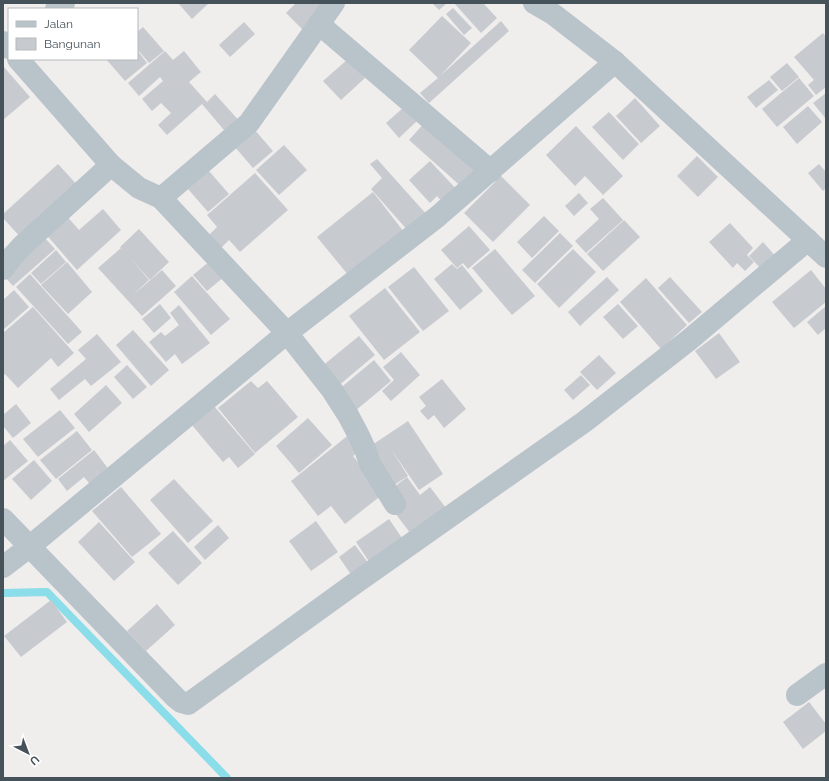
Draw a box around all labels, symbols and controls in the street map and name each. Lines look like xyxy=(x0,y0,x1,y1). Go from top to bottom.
legend xyxy=(8,8,138,60)
text: Jalan xyxy=(44,17,73,31)
text: Bangunan xyxy=(44,37,101,51)
north arrow xyxy=(8,733,48,773)
text: U xyxy=(27,752,42,768)

